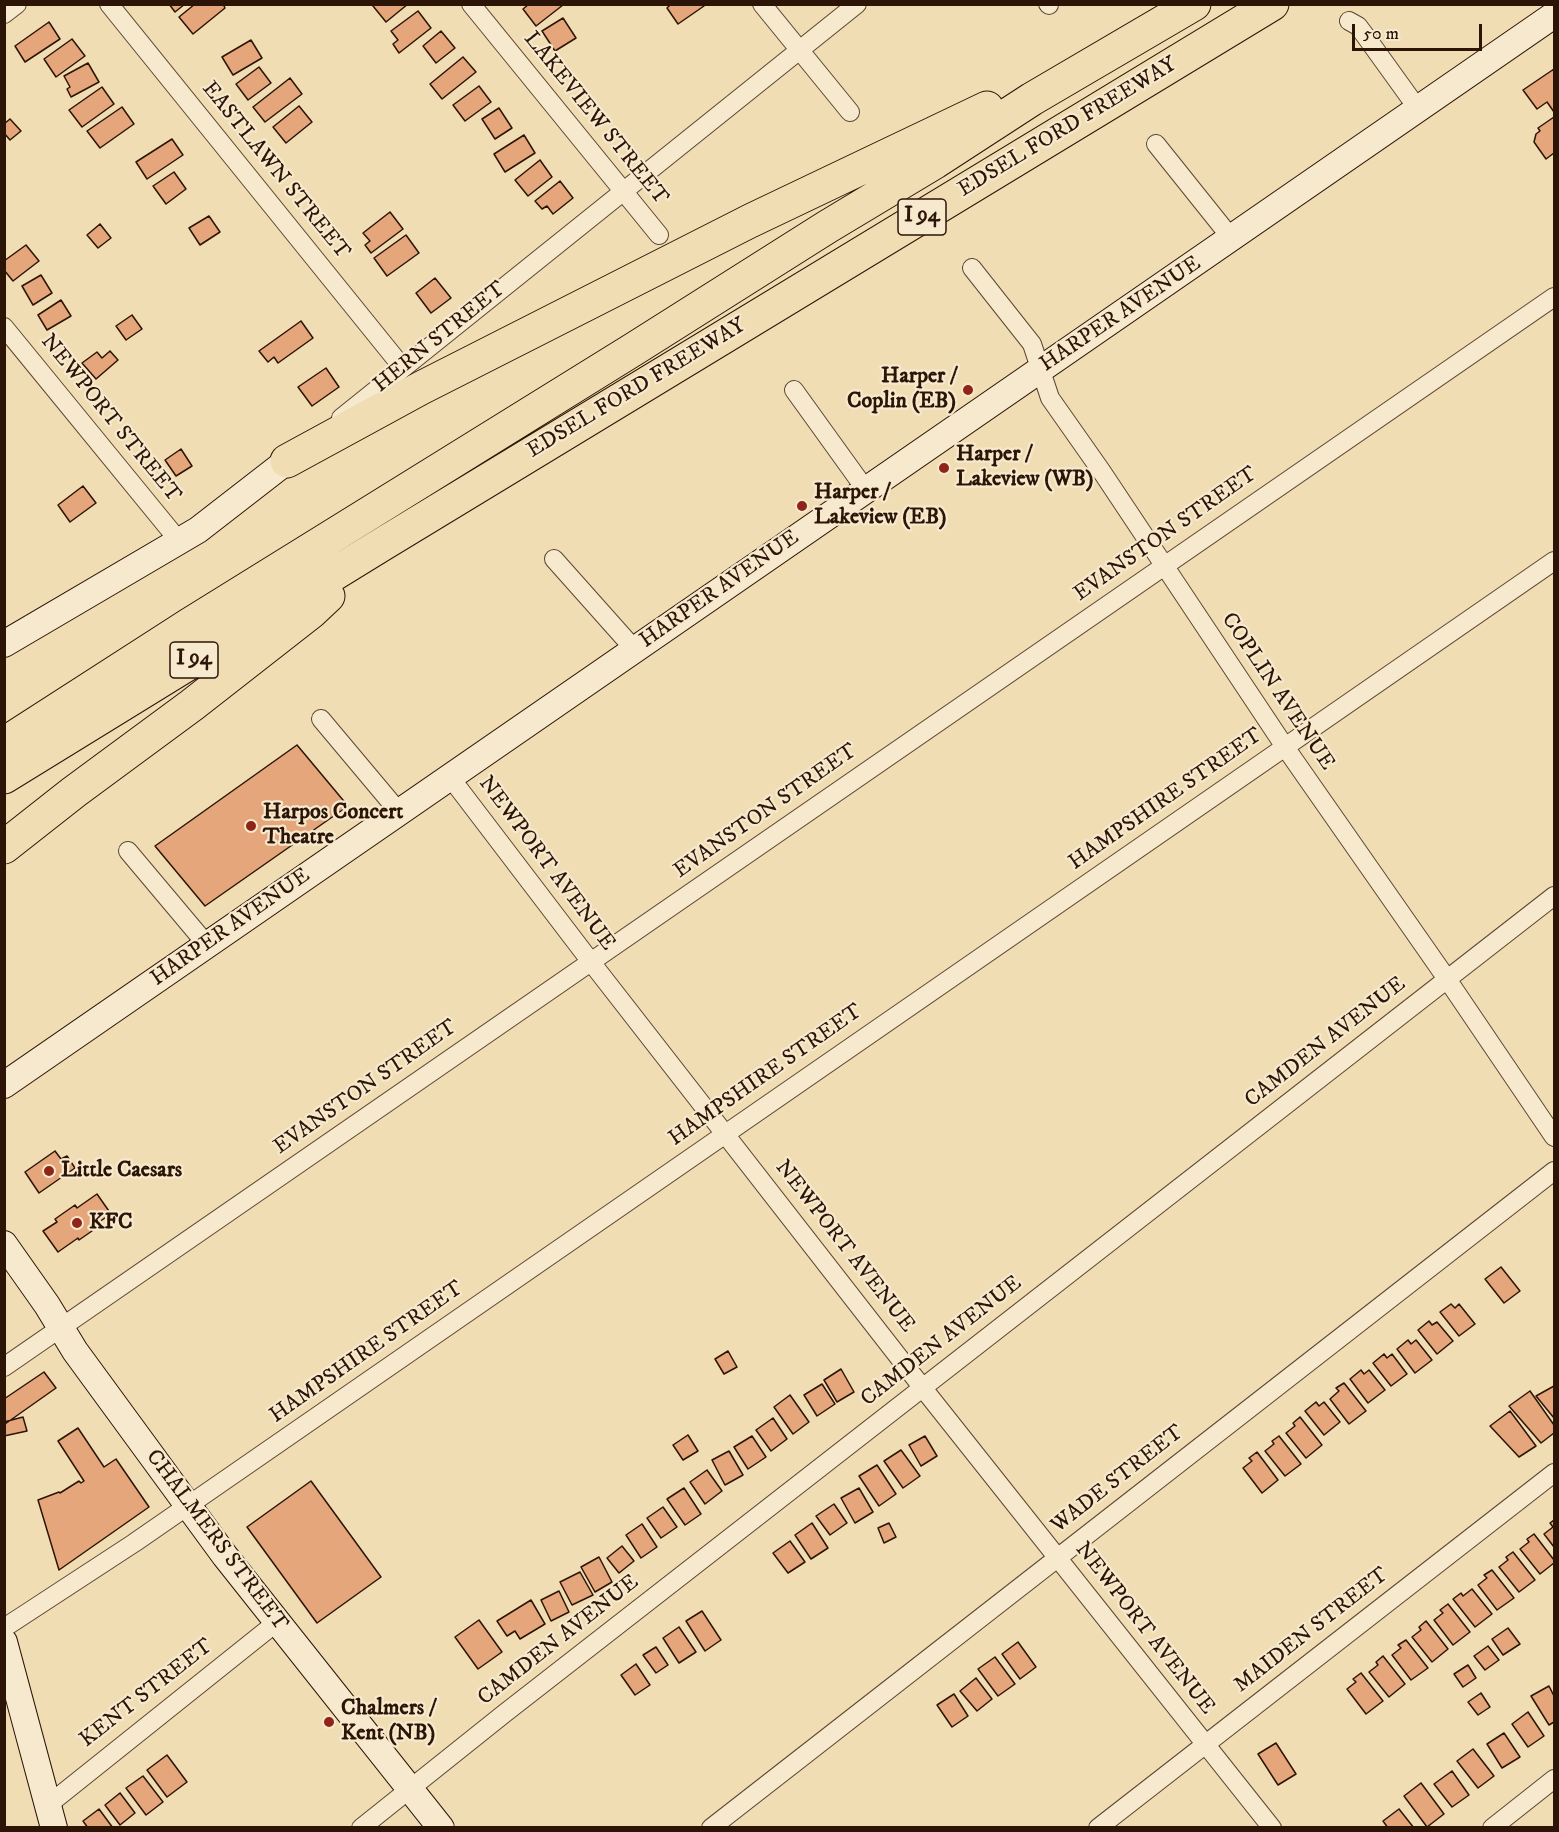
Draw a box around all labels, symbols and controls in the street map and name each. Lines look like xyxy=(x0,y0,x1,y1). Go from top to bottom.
scale bar xyxy=(1355,12,1486,50)
text: 50 m xyxy=(1363,23,1399,45)
street label: LAKEVIEW STREET xyxy=(517,27,673,211)
street label: EDSEL FORD FREEWAY xyxy=(954,52,1182,204)
street label: EASTLAWN STREET xyxy=(195,77,355,265)
road number: I 94 xyxy=(898,199,946,235)
street label: HARPER AVENUE xyxy=(1036,251,1206,379)
street label: HERN STREET xyxy=(369,277,511,399)
street label: EDSEL FORD FREEWAY xyxy=(523,313,751,465)
street label: NEWPORT STREET xyxy=(34,330,186,508)
place label: Harper / Coplin (EB) xyxy=(847,364,956,416)
marker: Harper / Coplin (EB) xyxy=(961,383,975,397)
place label: Harper / Lakeview (WB) xyxy=(956,442,1093,494)
marker: Harper / Lakeview (WB) xyxy=(937,461,951,475)
street label: EVANSTON STREET xyxy=(1069,462,1263,608)
place label: Harper / Lakeview (EB) xyxy=(814,480,947,532)
marker: Harper / Lakeview (EB) xyxy=(795,499,809,513)
street label: HARPER AVENUE xyxy=(635,525,805,655)
street label: COPLIN AVENUE xyxy=(1215,608,1339,776)
road number: I 94 xyxy=(170,642,218,678)
street label: HAMPSHIRE STREET xyxy=(1064,723,1268,877)
street label: EVANSTON STREET xyxy=(669,739,863,885)
street label: NEWPORT AVENUE xyxy=(472,772,620,956)
place label: Harpos Concert Theatre xyxy=(263,800,403,852)
marker: Harpos Concert Theatre xyxy=(244,819,258,833)
street label: HARPER AVENUE xyxy=(146,863,316,993)
street label: CAMDEN AVENUE xyxy=(1240,972,1412,1114)
street label: HAMPSHIRE STREET xyxy=(664,999,868,1153)
street label: EVANSTON STREET xyxy=(269,1015,463,1161)
street label: NEWPORT AVENUE xyxy=(769,1156,919,1338)
place label: Little Caesars xyxy=(61,1158,182,1184)
marker: Little Caesars xyxy=(42,1164,56,1178)
place label: KFC xyxy=(89,1210,133,1236)
marker: KFC xyxy=(70,1216,84,1230)
street label: CAMDEN AVENUE xyxy=(856,1271,1028,1413)
street label: HAMPSHIRE STREET xyxy=(265,1276,469,1430)
street label: WADE STREET xyxy=(1047,1420,1189,1540)
street label: CHALMERS STREET xyxy=(139,1445,293,1637)
street label: NEWPORT AVENUE xyxy=(1069,1538,1219,1720)
street label: MAIDEN STREET xyxy=(1230,1563,1394,1699)
street label: CAMDEN AVENUE xyxy=(473,1570,645,1712)
street label: KENT STREET xyxy=(75,1634,219,1754)
place label: Chalmers / Kent (NB) xyxy=(341,1696,435,1748)
marker: Chalmers / Kent (NB) xyxy=(322,1715,336,1729)

